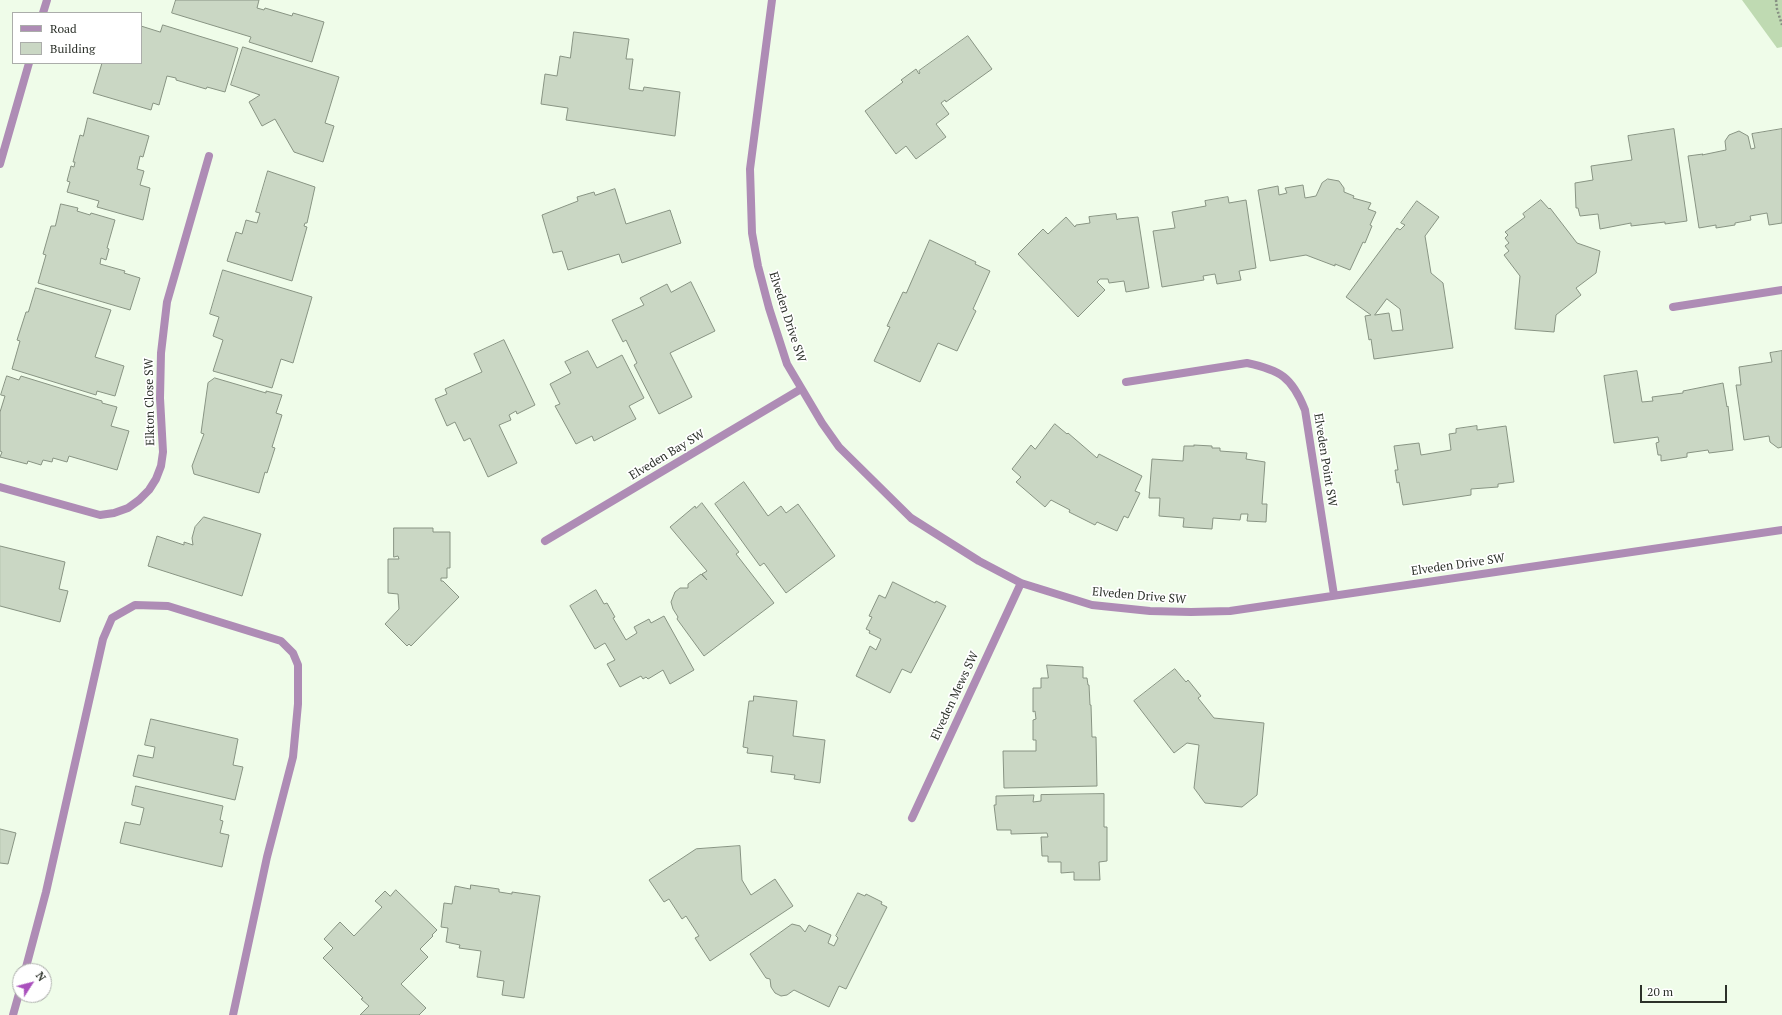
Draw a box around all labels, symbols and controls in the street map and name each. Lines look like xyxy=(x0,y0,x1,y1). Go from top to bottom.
legend xyxy=(12,12,142,64)
text: Road xyxy=(50,21,77,36)
text: Building xyxy=(50,41,95,56)
street label: Elveden Drive SW xyxy=(766,270,808,364)
street label: Elkton Close SW xyxy=(142,358,158,446)
street label: Elveden Point SW xyxy=(1311,412,1339,508)
street label: Elveden Bay SW xyxy=(627,427,707,483)
street label: Elveden Drive SW xyxy=(1410,551,1506,579)
street label: Elveden Drive SW xyxy=(1091,585,1187,607)
street label: Elveden Mews SW xyxy=(928,649,982,743)
north arrow xyxy=(12,963,52,1003)
text: N xyxy=(33,969,49,984)
scale bar xyxy=(1642,977,1729,1003)
text: 20 m xyxy=(1647,984,1673,999)

